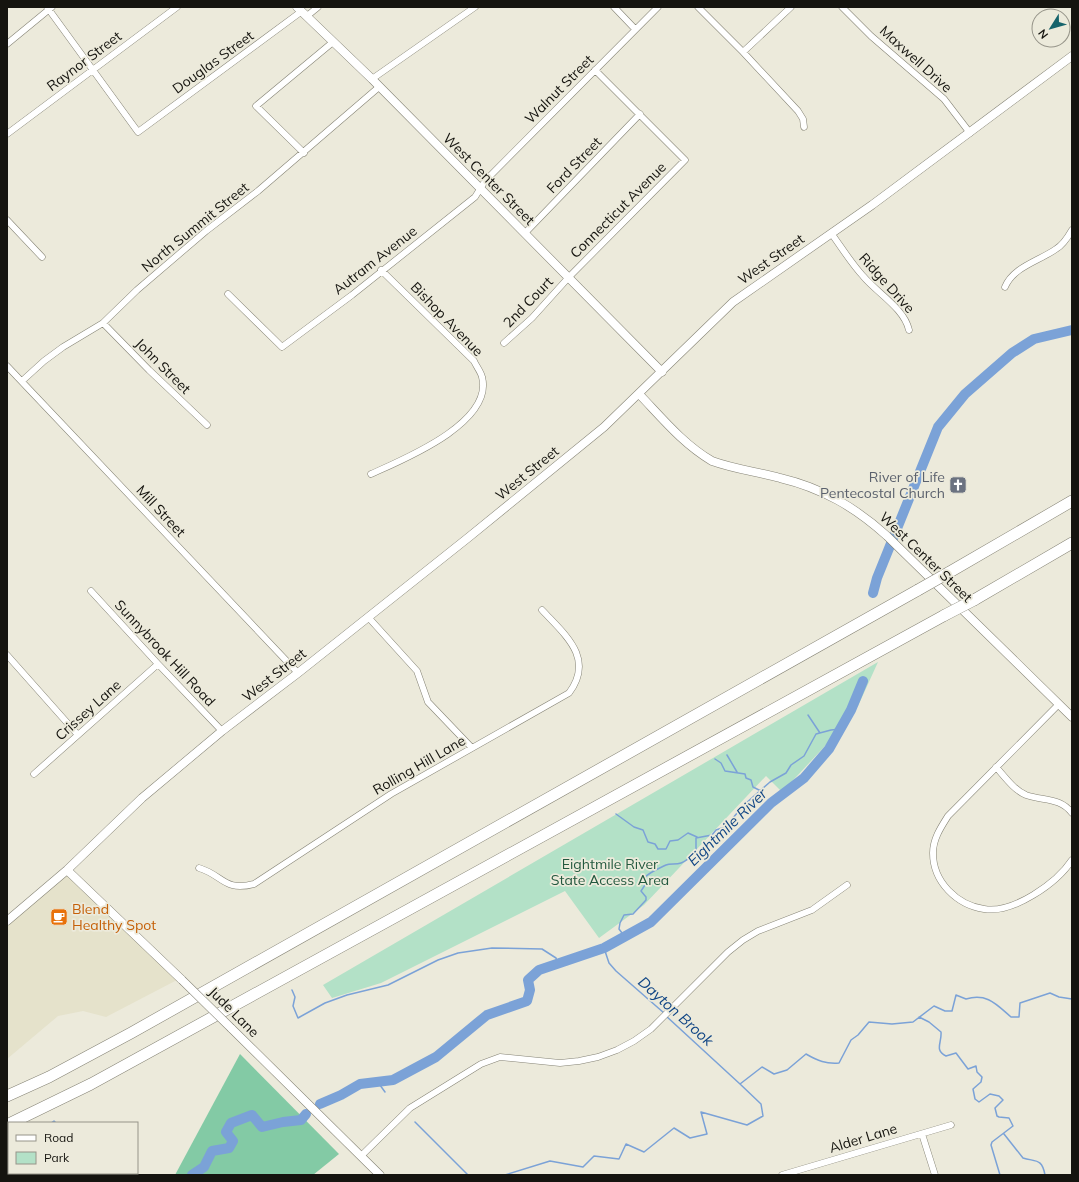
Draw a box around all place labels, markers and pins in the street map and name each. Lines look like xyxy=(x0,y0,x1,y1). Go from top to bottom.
place label: River of Life Pentecostal Church xyxy=(820,468,945,502)
church icon: River of Life Pentecostal Church xyxy=(948,475,968,495)
place label: Blend Healthy Spot xyxy=(72,900,156,934)
cafe icon: Blend Healthy Spot xyxy=(49,907,69,927)

